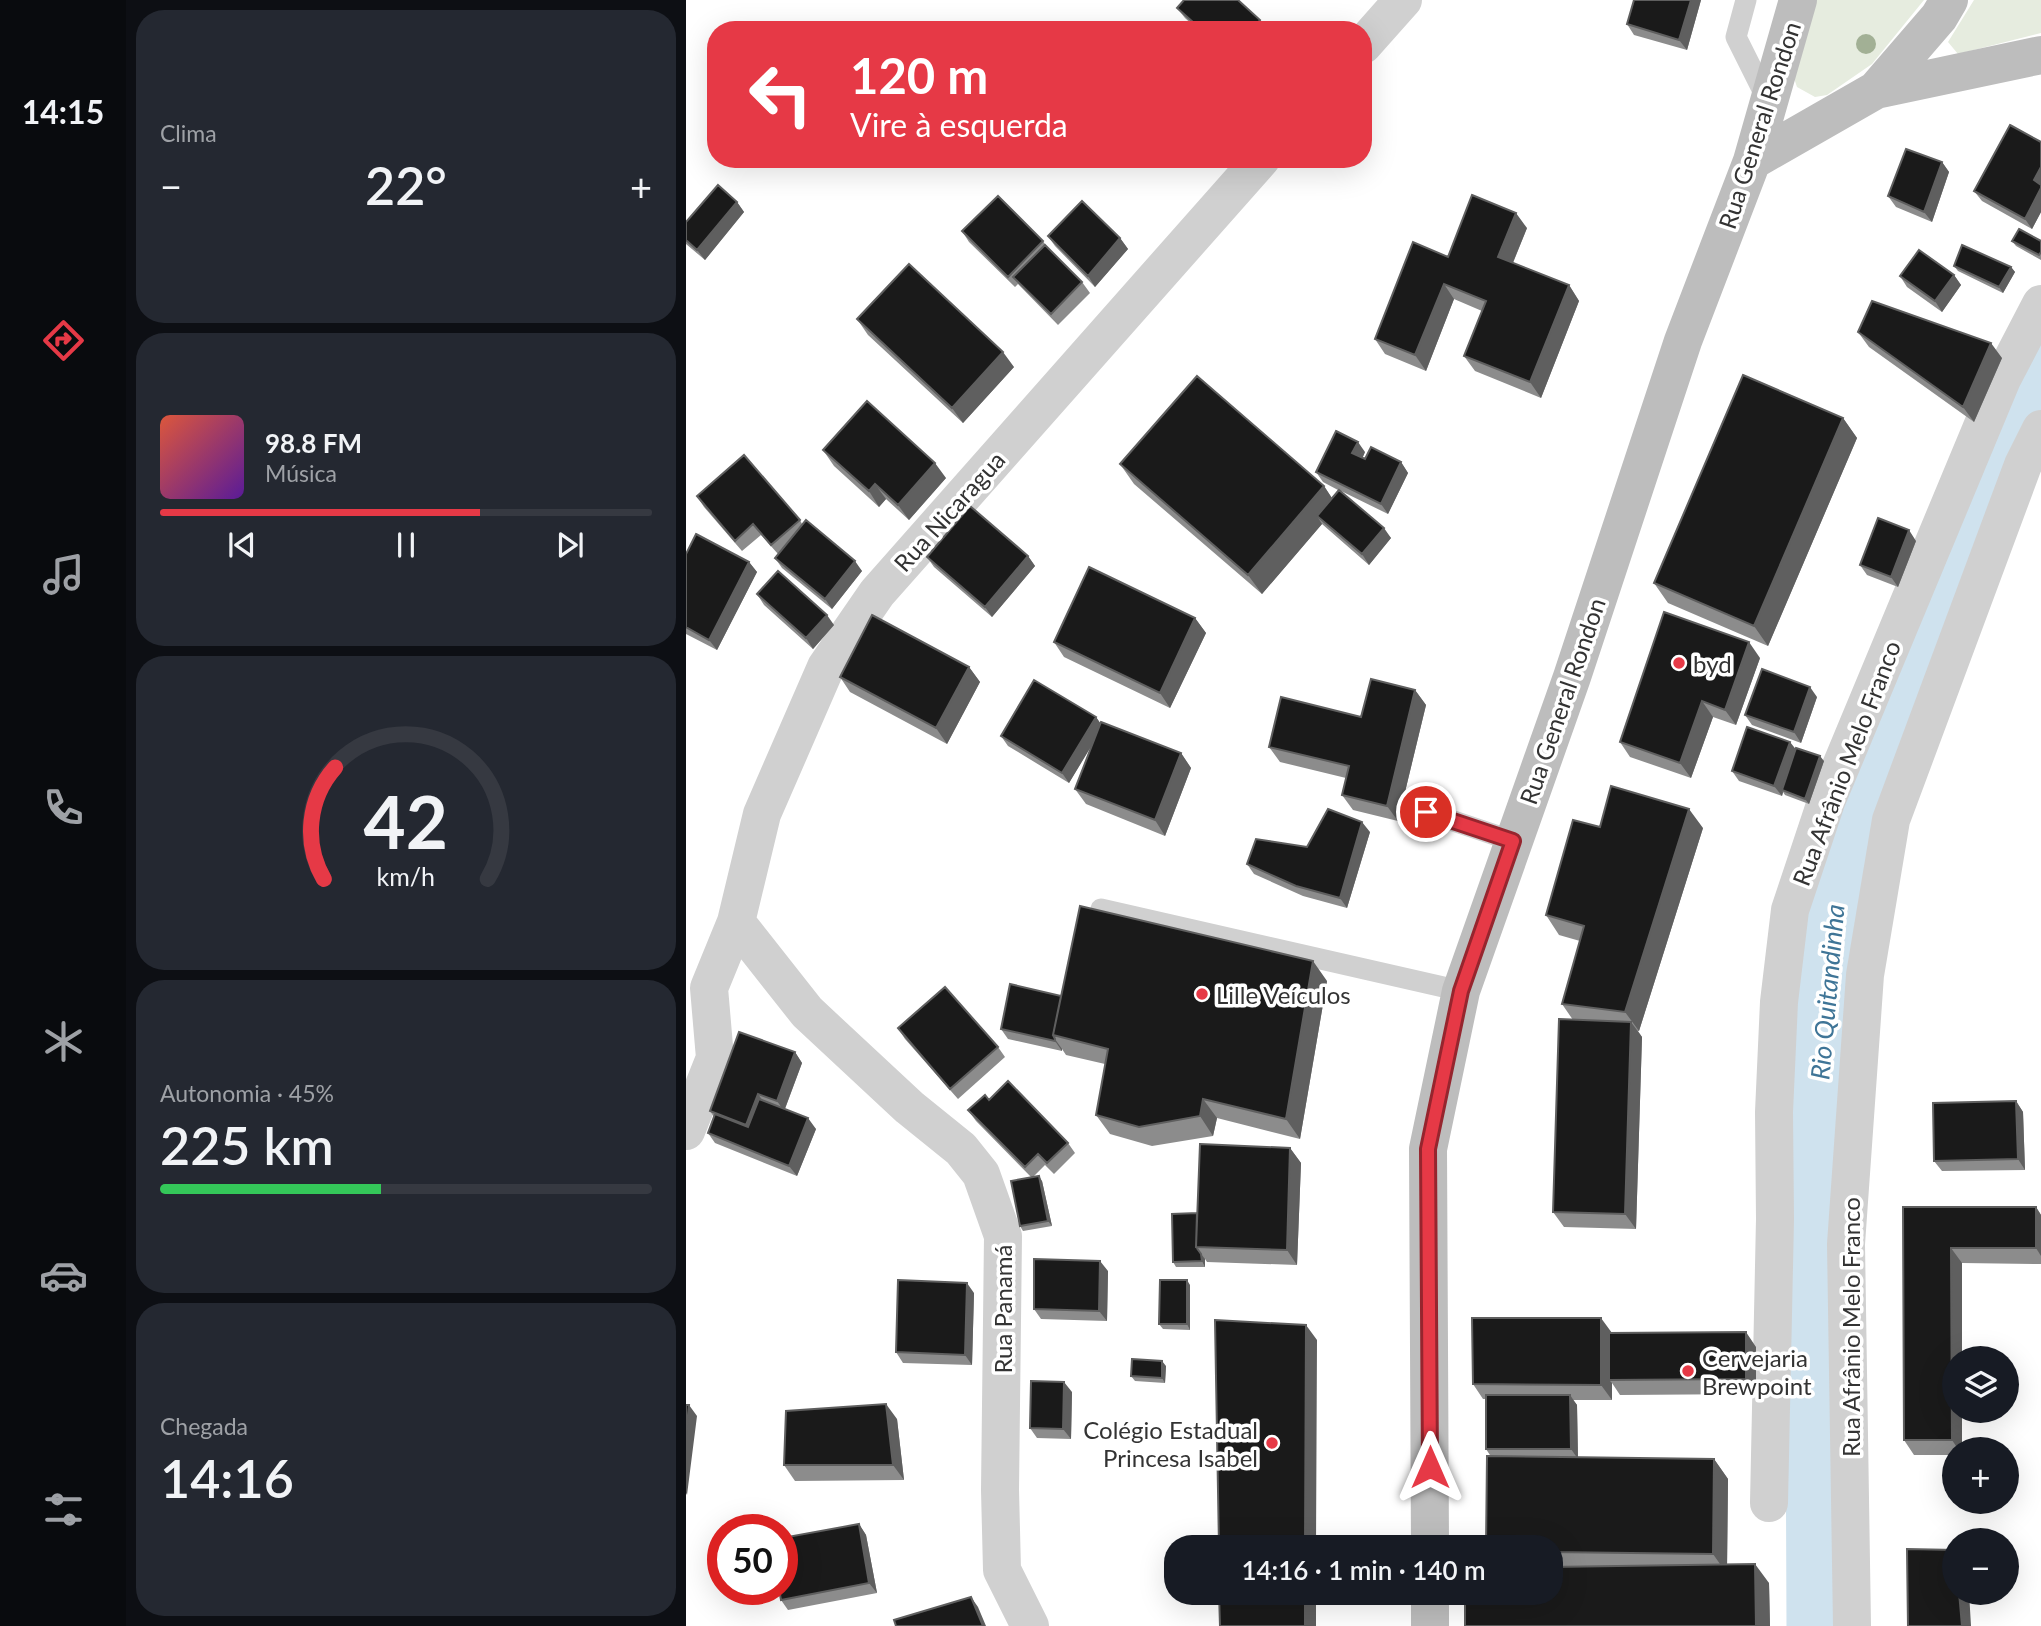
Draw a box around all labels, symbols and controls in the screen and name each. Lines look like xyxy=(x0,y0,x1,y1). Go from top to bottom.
street label: Rua General Rondon xyxy=(1712,18,1806,232)
text: 120 m xyxy=(850,46,988,104)
icon: left xyxy=(735,49,826,140)
text: 14:15 xyxy=(22,92,104,131)
text: Vire à esquerda xyxy=(850,105,1068,144)
text: Clima xyxy=(160,119,217,147)
text: 22° xyxy=(365,154,447,216)
text: − xyxy=(160,163,182,209)
text: + xyxy=(630,163,652,209)
icon: directions xyxy=(39,316,88,365)
text: 98.8 FM xyxy=(265,427,362,459)
street label: Rua Nicaragua xyxy=(888,445,1010,577)
text: Música xyxy=(265,459,337,487)
icon: previous xyxy=(223,526,261,564)
icon: pause xyxy=(387,526,425,564)
icon: next xyxy=(551,526,589,564)
icon: music xyxy=(39,550,88,599)
street label: Rua General Rondon xyxy=(1513,594,1611,808)
street label: Rua Afrânio Melo Franco xyxy=(1786,636,1906,890)
place label: byd xyxy=(1693,649,1732,678)
marker: byd xyxy=(1671,655,1687,671)
text: 42 xyxy=(364,777,448,865)
pin xyxy=(1396,782,1456,842)
icon: phone xyxy=(39,783,88,832)
icon: arrive xyxy=(1407,793,1445,831)
text: km/h xyxy=(377,861,435,891)
water label: Rio Quitandinha xyxy=(1803,903,1851,1081)
place label: Lille Veículos xyxy=(1216,980,1351,1009)
marker: Lille Veículos xyxy=(1194,986,1210,1002)
icon: climate xyxy=(39,1017,88,1066)
text: Autonomia · 45% xyxy=(160,1079,334,1107)
text: 225 km xyxy=(160,1114,334,1176)
street label: Rua Afrânio Melo Franco xyxy=(1836,1197,1865,1457)
street label: Rua Panamá xyxy=(988,1245,1017,1373)
icon: car xyxy=(39,1251,88,1300)
place label: Cervejaria Brewpoint xyxy=(1702,1343,1812,1400)
map controls xyxy=(1942,1346,2019,1605)
button: layers xyxy=(1942,1346,2019,1423)
marker: Cervejaria Brewpoint xyxy=(1680,1363,1696,1379)
text: Chegada xyxy=(160,1412,248,1440)
place label: Colégio Estadual Princesa Isabel xyxy=(1083,1415,1258,1472)
position arrow xyxy=(1393,1430,1467,1504)
marker: Colégio Estadual Princesa Isabel xyxy=(1264,1435,1280,1451)
button: + xyxy=(1942,1437,2019,1514)
text: 14:16 xyxy=(160,1447,294,1509)
icon: filters xyxy=(39,1485,88,1534)
speed limit sign: 50 xyxy=(707,1514,798,1605)
button: − xyxy=(1942,1528,2019,1605)
text: 14:16 · 1 min · 140 m xyxy=(1241,1554,1486,1586)

